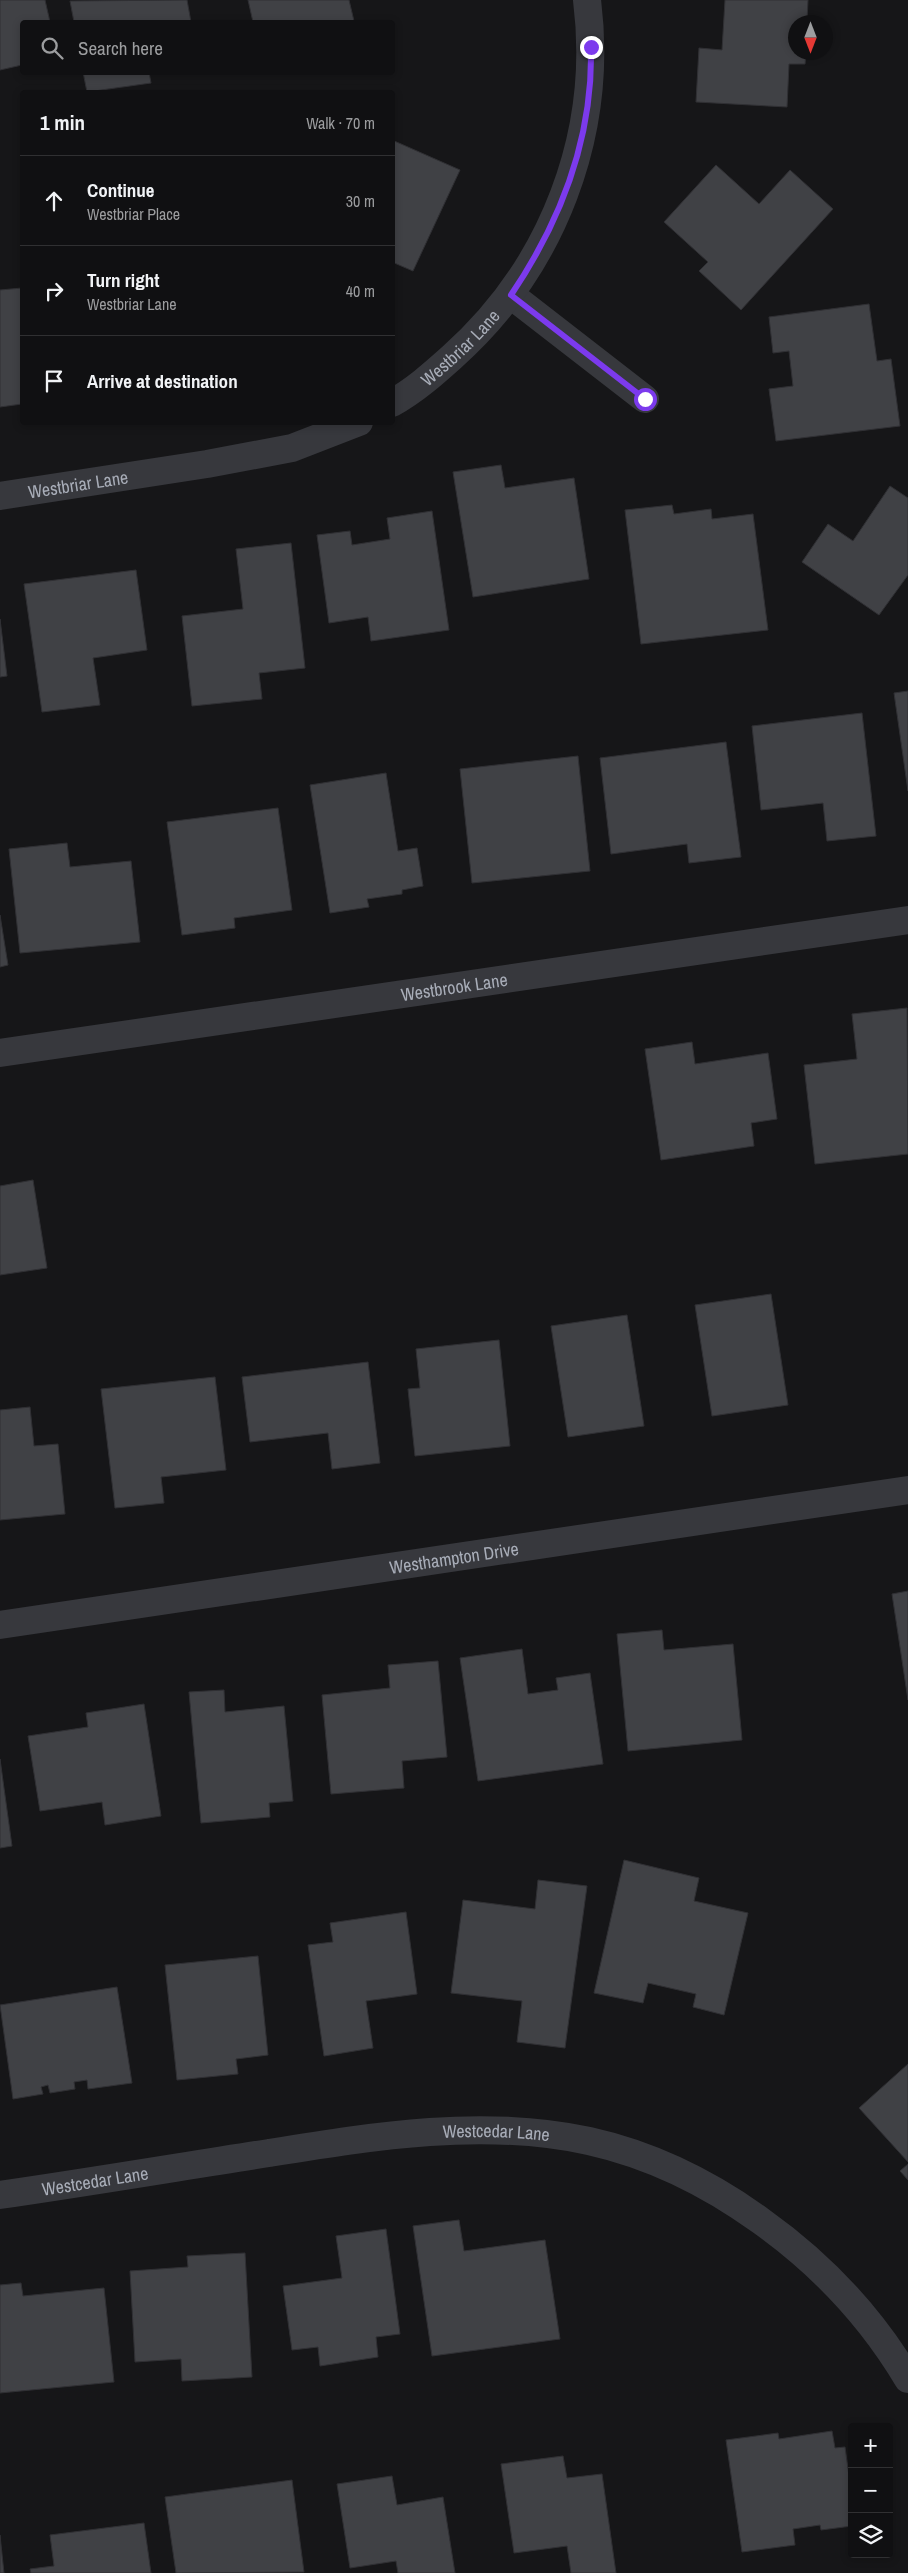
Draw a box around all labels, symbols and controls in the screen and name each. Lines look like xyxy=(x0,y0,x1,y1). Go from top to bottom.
north arrow xyxy=(788,15,833,60)
search box xyxy=(20,20,395,75)
icon: search xyxy=(38,34,66,62)
text: Search here xyxy=(78,35,163,61)
route end xyxy=(580,36,603,59)
text: 1 min xyxy=(40,108,85,137)
text: Walk · 70 m xyxy=(306,112,375,134)
text: Continue xyxy=(87,177,155,203)
icon: ahead xyxy=(40,187,68,215)
text: 30 m xyxy=(346,190,375,212)
text: Westbriar Place xyxy=(87,203,180,225)
text: Turn right xyxy=(87,267,159,293)
icon: right xyxy=(40,277,68,305)
text: 40 m xyxy=(346,280,375,302)
text: Westbriar Lane xyxy=(87,293,176,315)
street label: Westbriar Lane xyxy=(415,304,505,392)
icon: arrive xyxy=(40,367,68,395)
text: Arrive at destination xyxy=(87,368,238,394)
route start xyxy=(634,388,657,411)
street label: Westbriar Lane xyxy=(26,464,130,504)
street label: Westbrook Lane xyxy=(399,966,509,1007)
street label: Westhampton Drive xyxy=(388,1536,520,1579)
street label: Westcedar Lane xyxy=(442,2118,551,2147)
street label: Westcedar Lane xyxy=(40,2160,150,2201)
map controls xyxy=(848,2423,893,2558)
button: + xyxy=(848,2423,893,2468)
button: − xyxy=(848,2468,893,2513)
button: layers xyxy=(848,2513,893,2558)

